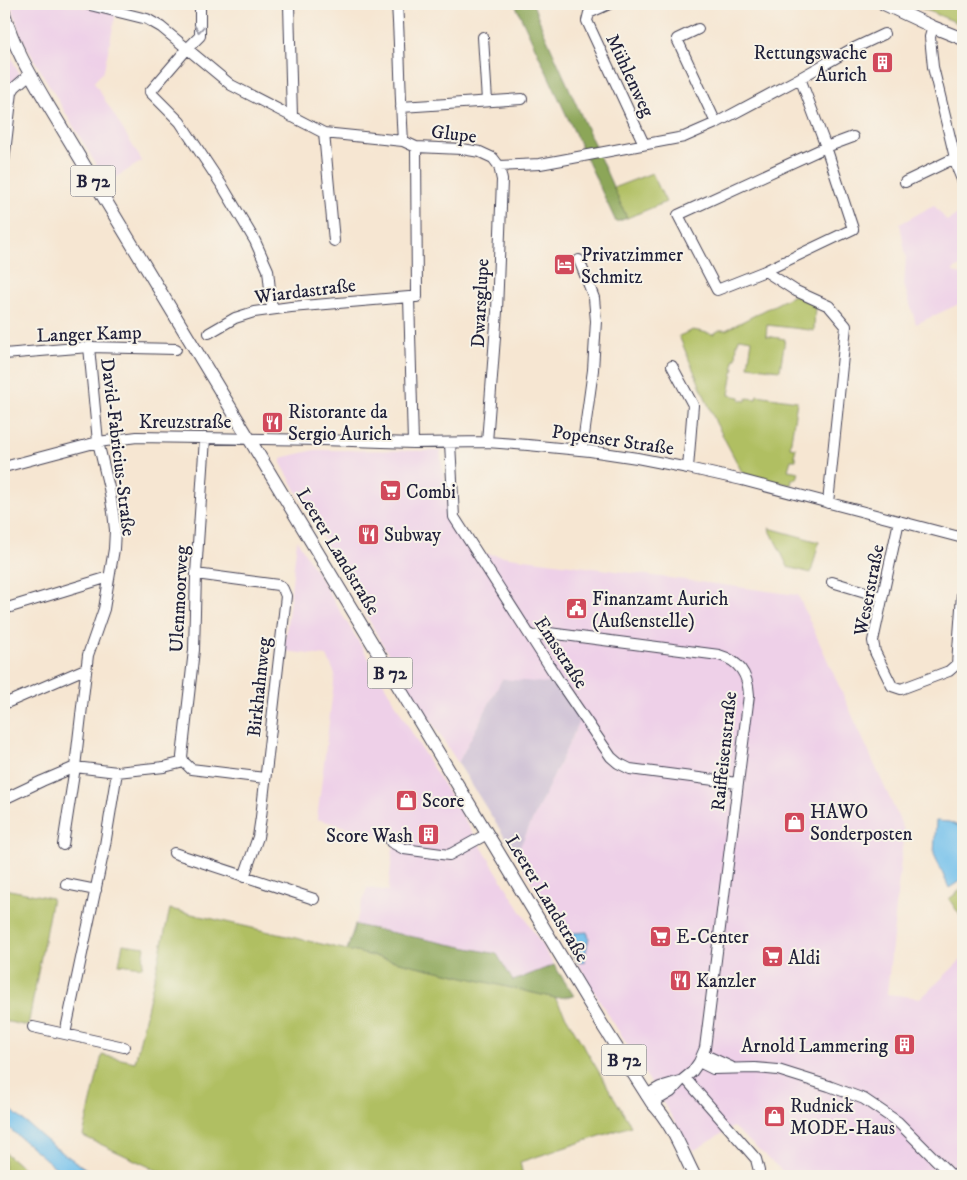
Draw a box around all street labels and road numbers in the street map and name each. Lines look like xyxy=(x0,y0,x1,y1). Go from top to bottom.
street label: Mühlenweg xyxy=(600,30,659,121)
street label: Glupe xyxy=(430,120,478,149)
road number: B 72 xyxy=(70,166,116,197)
street label: Dwarsglupe xyxy=(467,258,494,348)
street label: Wiardastraße xyxy=(252,274,357,309)
street label: Langer Kamp xyxy=(36,321,142,348)
street label: David-Fabricius-Straße xyxy=(95,357,140,538)
street label: Kreuzstraße xyxy=(139,411,231,434)
street label: Popenser Straße xyxy=(550,421,675,460)
street label: Leerer Landstraße xyxy=(291,484,385,619)
street label: Weserstraße xyxy=(849,543,890,639)
street label: Ulenmoorweg xyxy=(165,544,194,653)
street label: Emsstraße xyxy=(529,613,593,693)
street label: Birkhahnweg xyxy=(243,635,276,738)
road number: B 72 xyxy=(368,658,412,688)
street label: Raiffeisenstraße xyxy=(707,690,742,812)
street label: Leerer Landstraße xyxy=(500,831,594,966)
road number: B 72 xyxy=(602,1044,646,1076)

